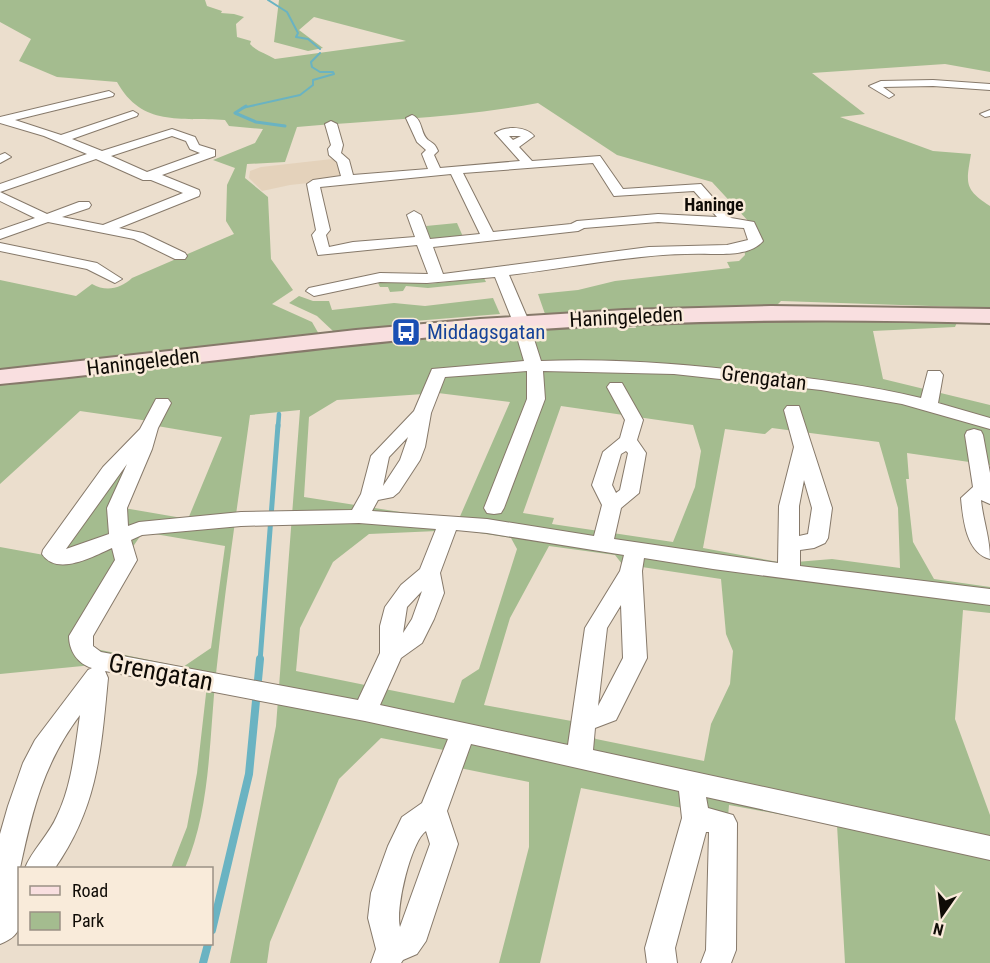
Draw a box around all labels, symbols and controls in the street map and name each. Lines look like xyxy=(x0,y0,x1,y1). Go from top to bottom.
district label: Haninge xyxy=(684,194,744,215)
street label: Haningeleden xyxy=(569,302,683,332)
bus stop icon: Middagsgatan xyxy=(390,316,422,348)
place label: Middagsgatan xyxy=(427,320,545,344)
street label: Haningeleden xyxy=(85,343,201,381)
street label: Grengatan xyxy=(720,361,808,395)
street label: Grengatan xyxy=(106,647,216,697)
legend xyxy=(18,867,213,945)
text: Road xyxy=(72,880,108,901)
north arrow xyxy=(912,885,972,945)
text: Park xyxy=(72,910,104,931)
text: N xyxy=(931,919,946,939)

